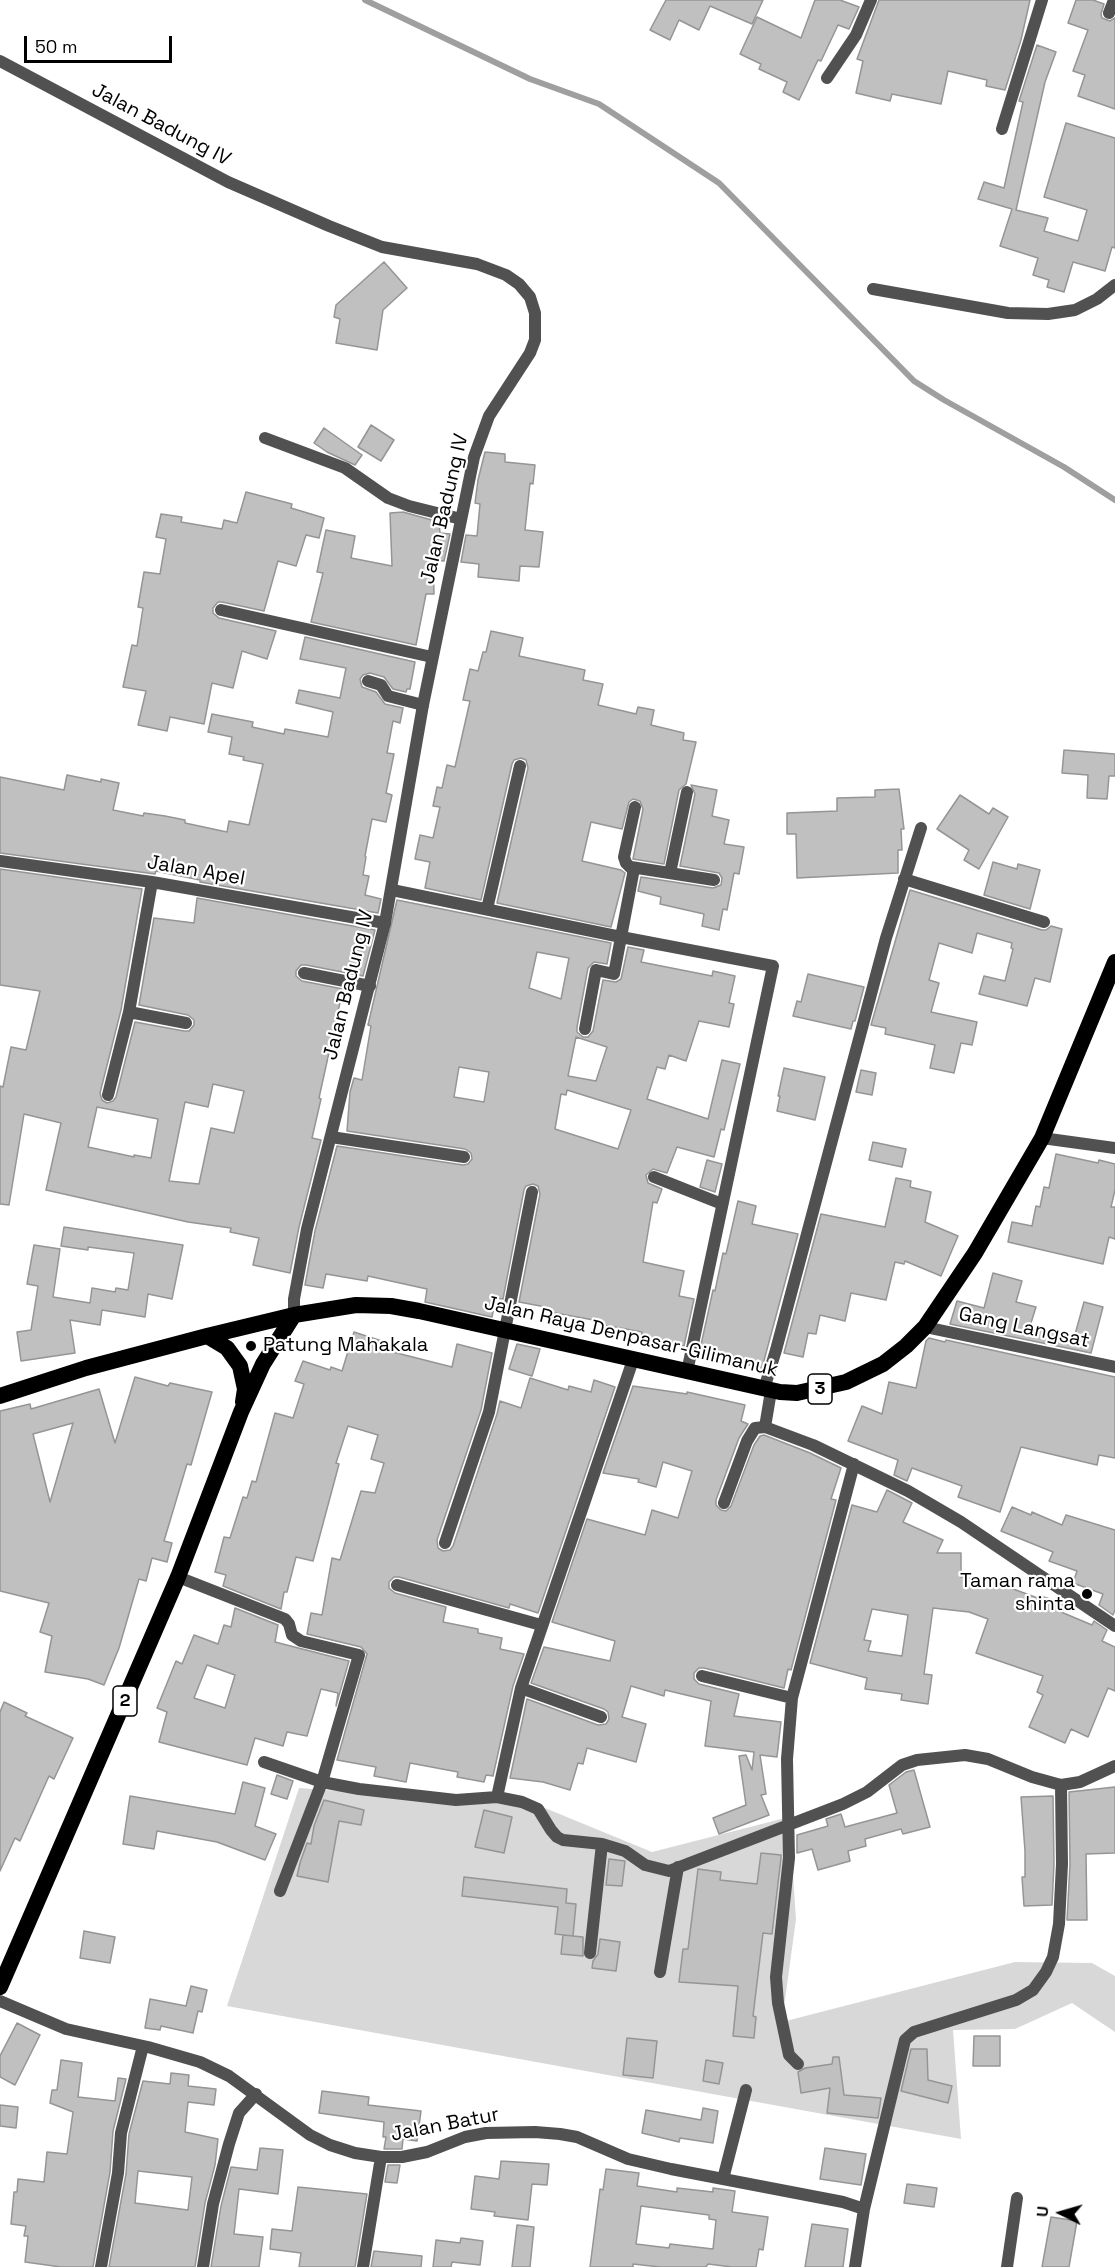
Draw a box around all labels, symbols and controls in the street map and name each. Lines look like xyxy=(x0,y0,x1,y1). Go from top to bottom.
scale bar xyxy=(27,24,176,62)
text: 50 m xyxy=(35,35,77,58)
street label: Jalan Badung IV xyxy=(87,78,235,172)
street label: Jalan Badung IV xyxy=(416,431,474,587)
street label: Jalan Apel xyxy=(145,851,247,891)
street label: Jalan Badung IV xyxy=(319,908,379,1062)
street label: Jalan Raya Denpasar-Gilimanuk xyxy=(482,1291,780,1383)
street label: Gang Langsat xyxy=(956,1302,1092,1354)
place label: Patung Mahakala xyxy=(263,1334,428,1358)
marker: Patung Mahakala xyxy=(244,1339,258,1353)
road number: 3 xyxy=(808,1374,832,1404)
place label: Taman rama shinta xyxy=(960,1570,1075,1617)
marker: Taman rama shinta xyxy=(1080,1587,1094,1601)
road number: 2 xyxy=(113,1686,137,1716)
street label: Jalan Batur xyxy=(389,2103,501,2147)
north arrow xyxy=(1031,2183,1091,2243)
text: U xyxy=(1032,2205,1053,2218)

